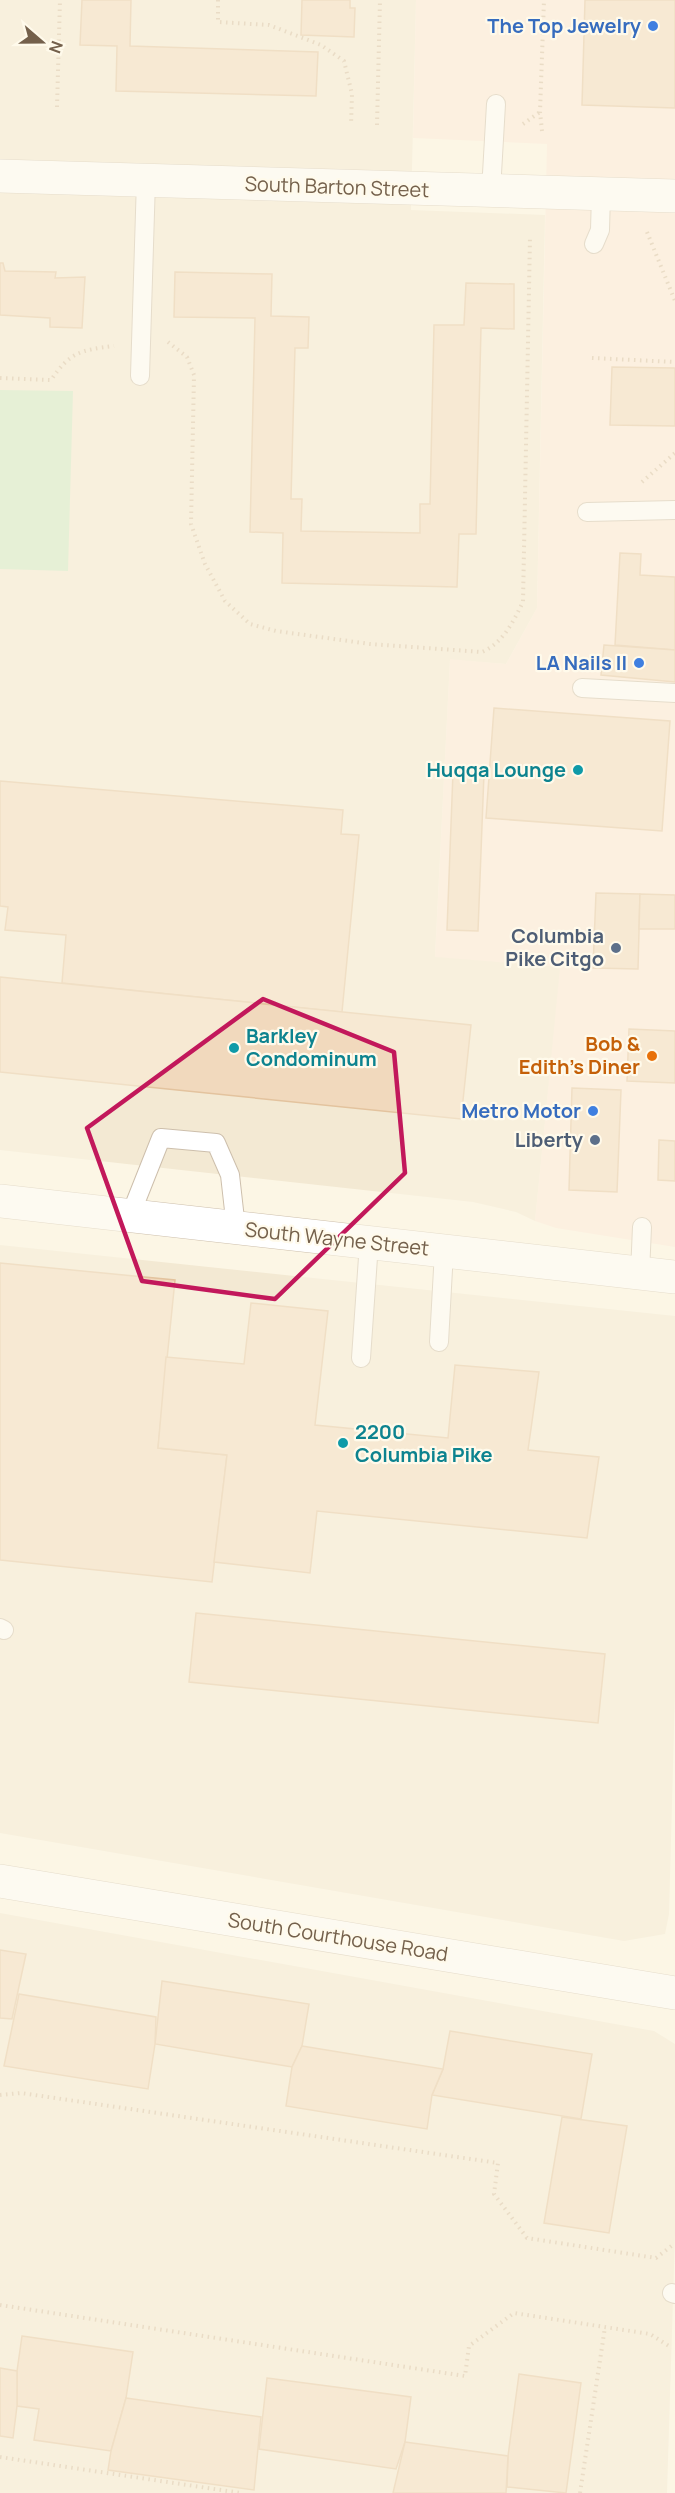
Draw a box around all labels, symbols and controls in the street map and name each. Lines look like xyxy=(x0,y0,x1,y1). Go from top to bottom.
north arrow xyxy=(12,12,72,72)
place label: The Top Jewelry xyxy=(487,12,642,39)
marker: The Top Jewelry xyxy=(646,19,660,33)
text: N xyxy=(44,38,68,56)
street label: South Barton Street xyxy=(244,170,430,203)
place label: LA Nails II xyxy=(536,649,627,676)
marker: LA Nails II xyxy=(632,656,646,670)
place label: Huqqa Lounge xyxy=(426,756,566,783)
marker: Huqqa Lounge xyxy=(571,763,585,777)
place label: Columbia Pike Citgo xyxy=(505,922,604,972)
marker: Columbia Pike Citgo xyxy=(609,941,623,955)
place label: Barkley Condominum xyxy=(246,1022,377,1072)
place label: Bob & Edith's Diner xyxy=(519,1030,641,1080)
marker: Barkley Condominum xyxy=(227,1041,241,1055)
marker: Bob & Edith's Diner xyxy=(645,1049,659,1063)
place label: Metro Motor xyxy=(461,1097,581,1124)
marker: Metro Motor xyxy=(586,1104,600,1118)
place label: Liberty xyxy=(515,1126,584,1153)
marker: Liberty xyxy=(588,1133,602,1147)
street label: South Wayne Street xyxy=(244,1215,430,1262)
place label: 2200 Columbia Pike xyxy=(355,1418,493,1468)
marker: 2200 Columbia Pike xyxy=(336,1436,350,1450)
street label: South Courthouse Road xyxy=(226,1906,450,1967)

